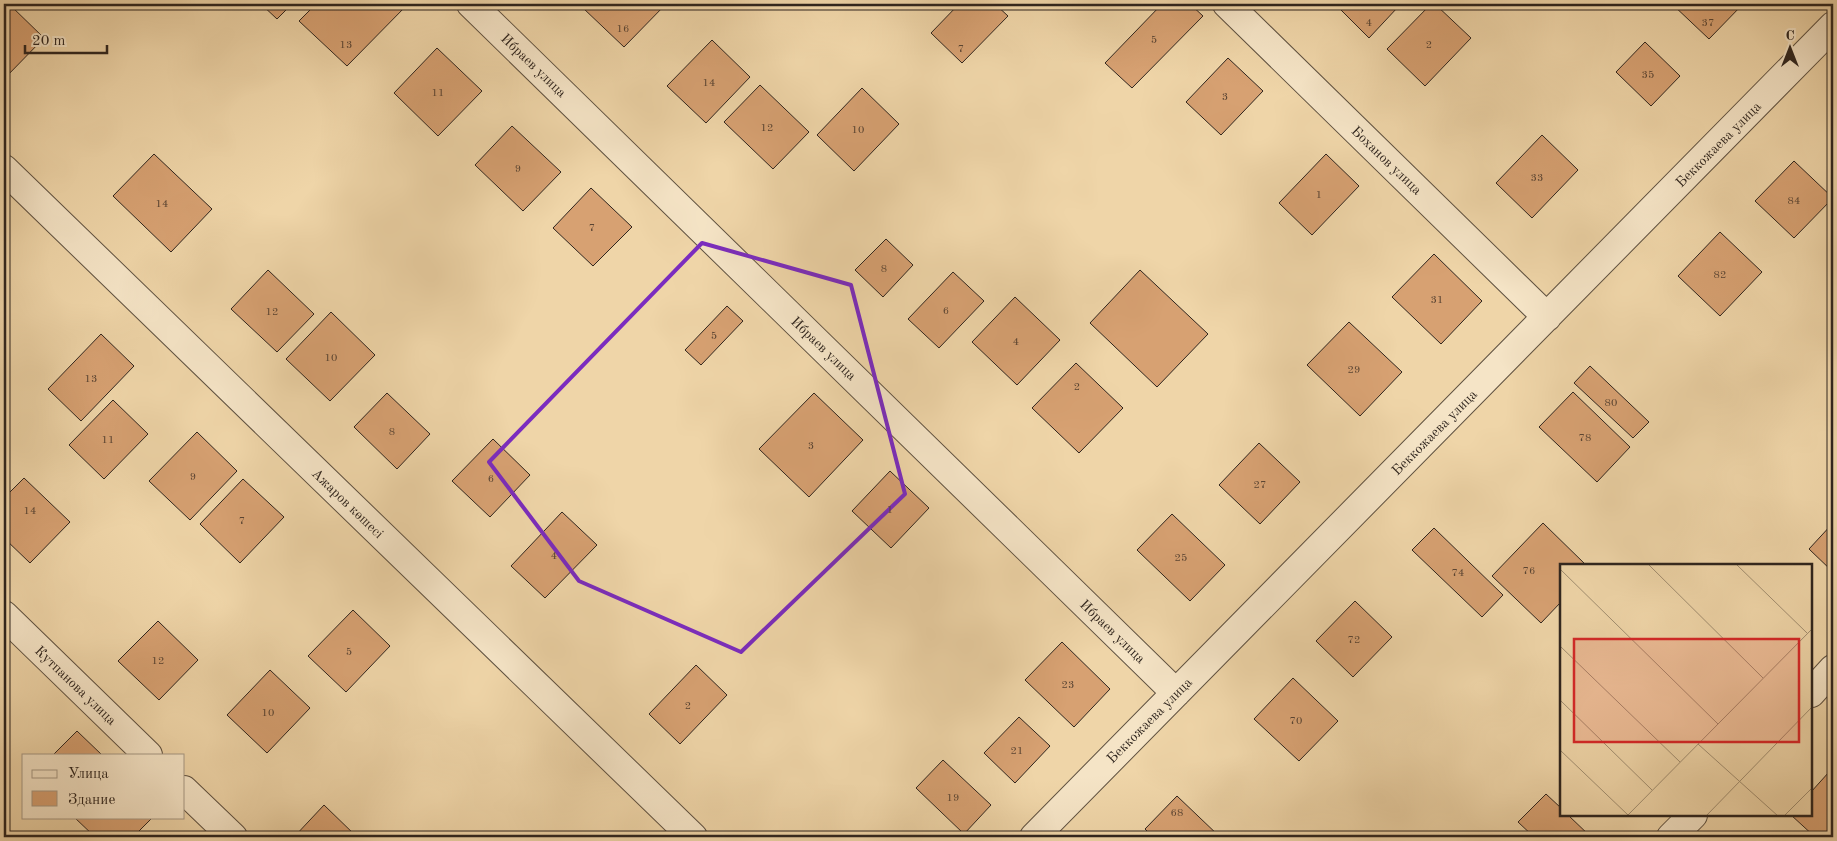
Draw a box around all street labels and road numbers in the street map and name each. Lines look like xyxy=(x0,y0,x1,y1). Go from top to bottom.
street label: Ибраев улица xyxy=(498,31,569,100)
street label: Беккожаева улица xyxy=(1673,99,1764,190)
street label: Боханов улица xyxy=(1348,124,1424,198)
street label: Ибраев улица xyxy=(788,314,859,383)
street label: Беккожаева улица xyxy=(1389,387,1480,478)
street label: Ажаров көшесі xyxy=(309,466,386,541)
street label: Ибраев улица xyxy=(1077,597,1148,666)
street label: Кутпанова улица xyxy=(32,644,119,728)
street label: Беккожаева улица xyxy=(1104,675,1195,766)

